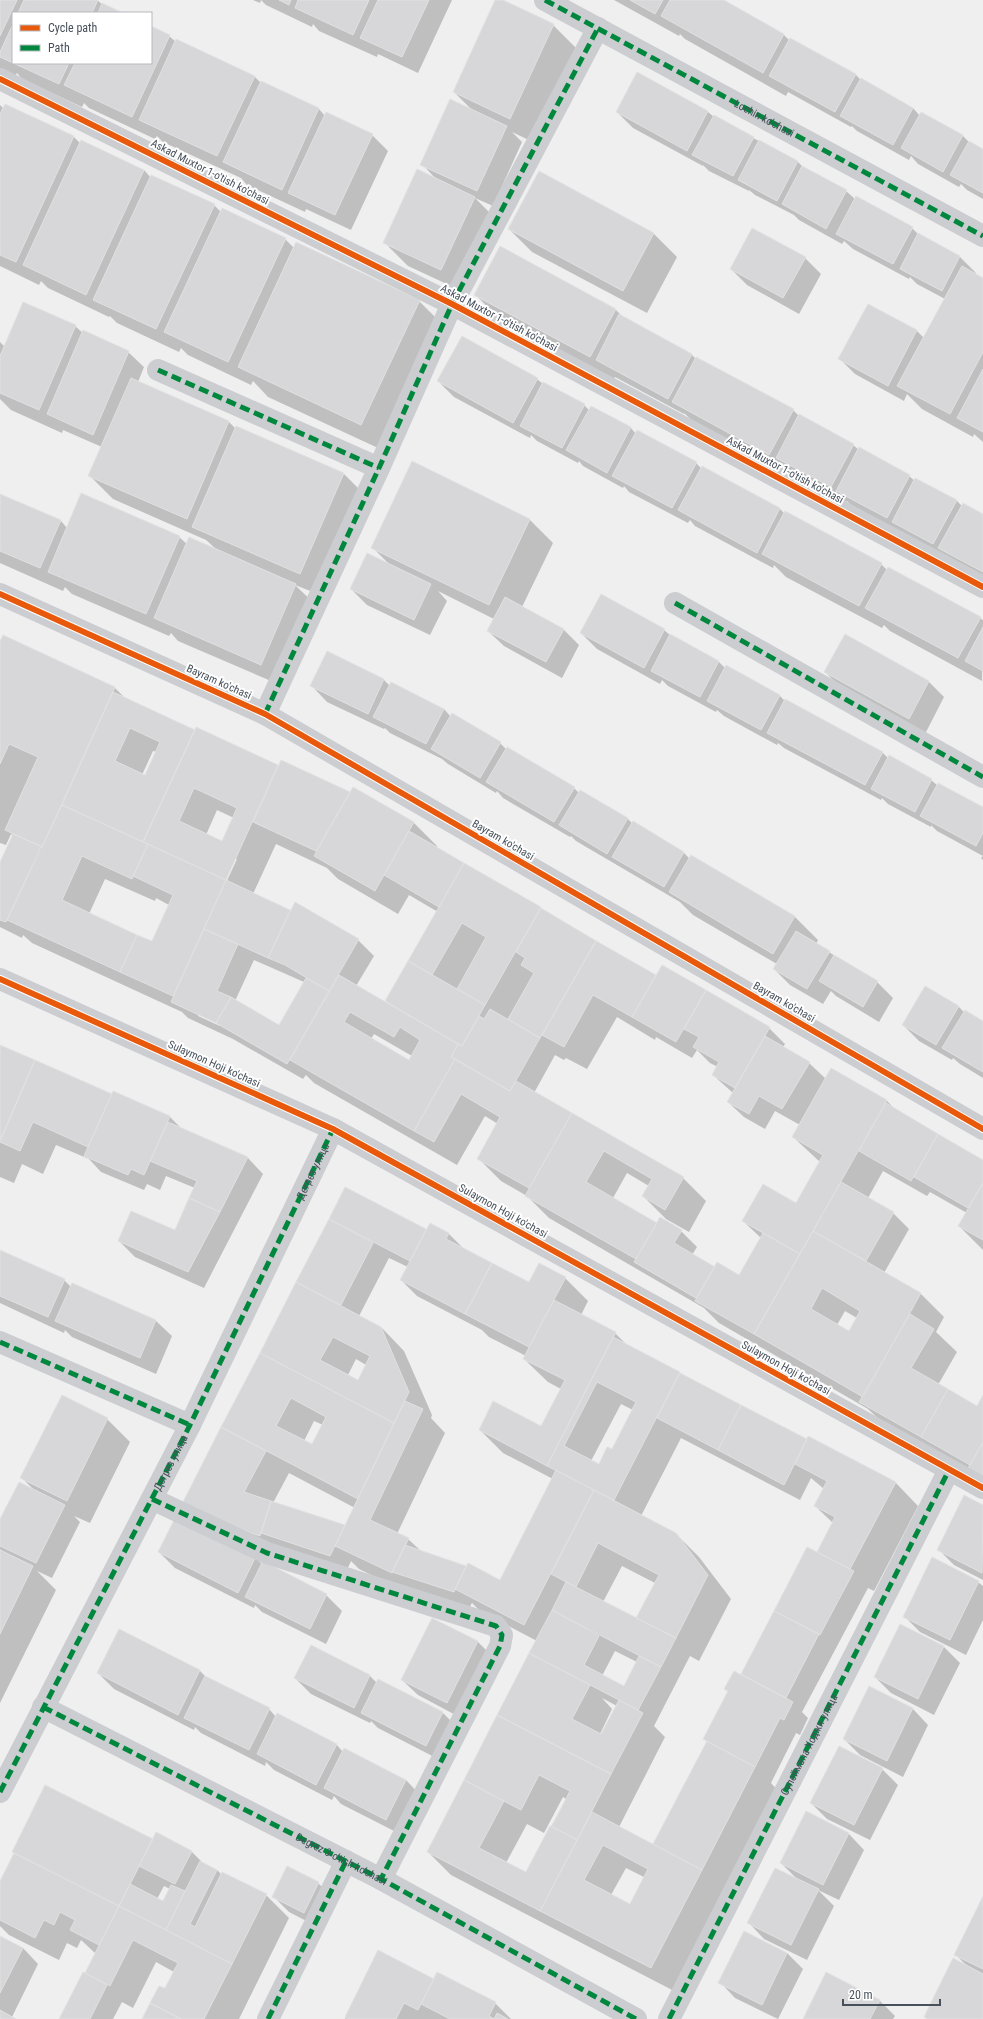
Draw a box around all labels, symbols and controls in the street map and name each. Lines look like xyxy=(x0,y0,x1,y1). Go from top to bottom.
legend xyxy=(12,12,152,64)
text: Cycle path xyxy=(48,21,98,35)
text: Path xyxy=(48,41,70,55)
street label: Lochin ko'chasi xyxy=(732,97,796,140)
street label: Askad Muxtor 1-o'tish ko'chasi xyxy=(149,137,271,207)
street label: Askad Muxtor 1-o'tish ko'chasi xyxy=(438,282,560,354)
street label: Askad Muxtor 1-o'tish ko'chasi xyxy=(724,434,846,506)
street label: Bayram ko'chasi xyxy=(185,662,253,702)
street label: Bayram ko'chasi xyxy=(470,817,536,863)
street label: Bayram ko'chasi xyxy=(751,979,817,1025)
street label: Sulaymon Hoji ko'chasi xyxy=(166,1038,262,1090)
street label: Дегрез улица xyxy=(293,1141,332,1202)
street label: Sulaymon Hoji ko'chasi xyxy=(456,1181,550,1241)
street label: Sulaymon Hoji ko'chasi xyxy=(739,1338,833,1398)
street label: Дегрез улица xyxy=(151,1432,190,1493)
street label: Сулеймана Ходжи улица xyxy=(778,1692,840,1797)
street label: Degrez 3-o'tish ko'chasi xyxy=(294,1830,390,1888)
scale bar xyxy=(843,1981,940,2007)
text: 20 m xyxy=(849,1988,873,2002)

